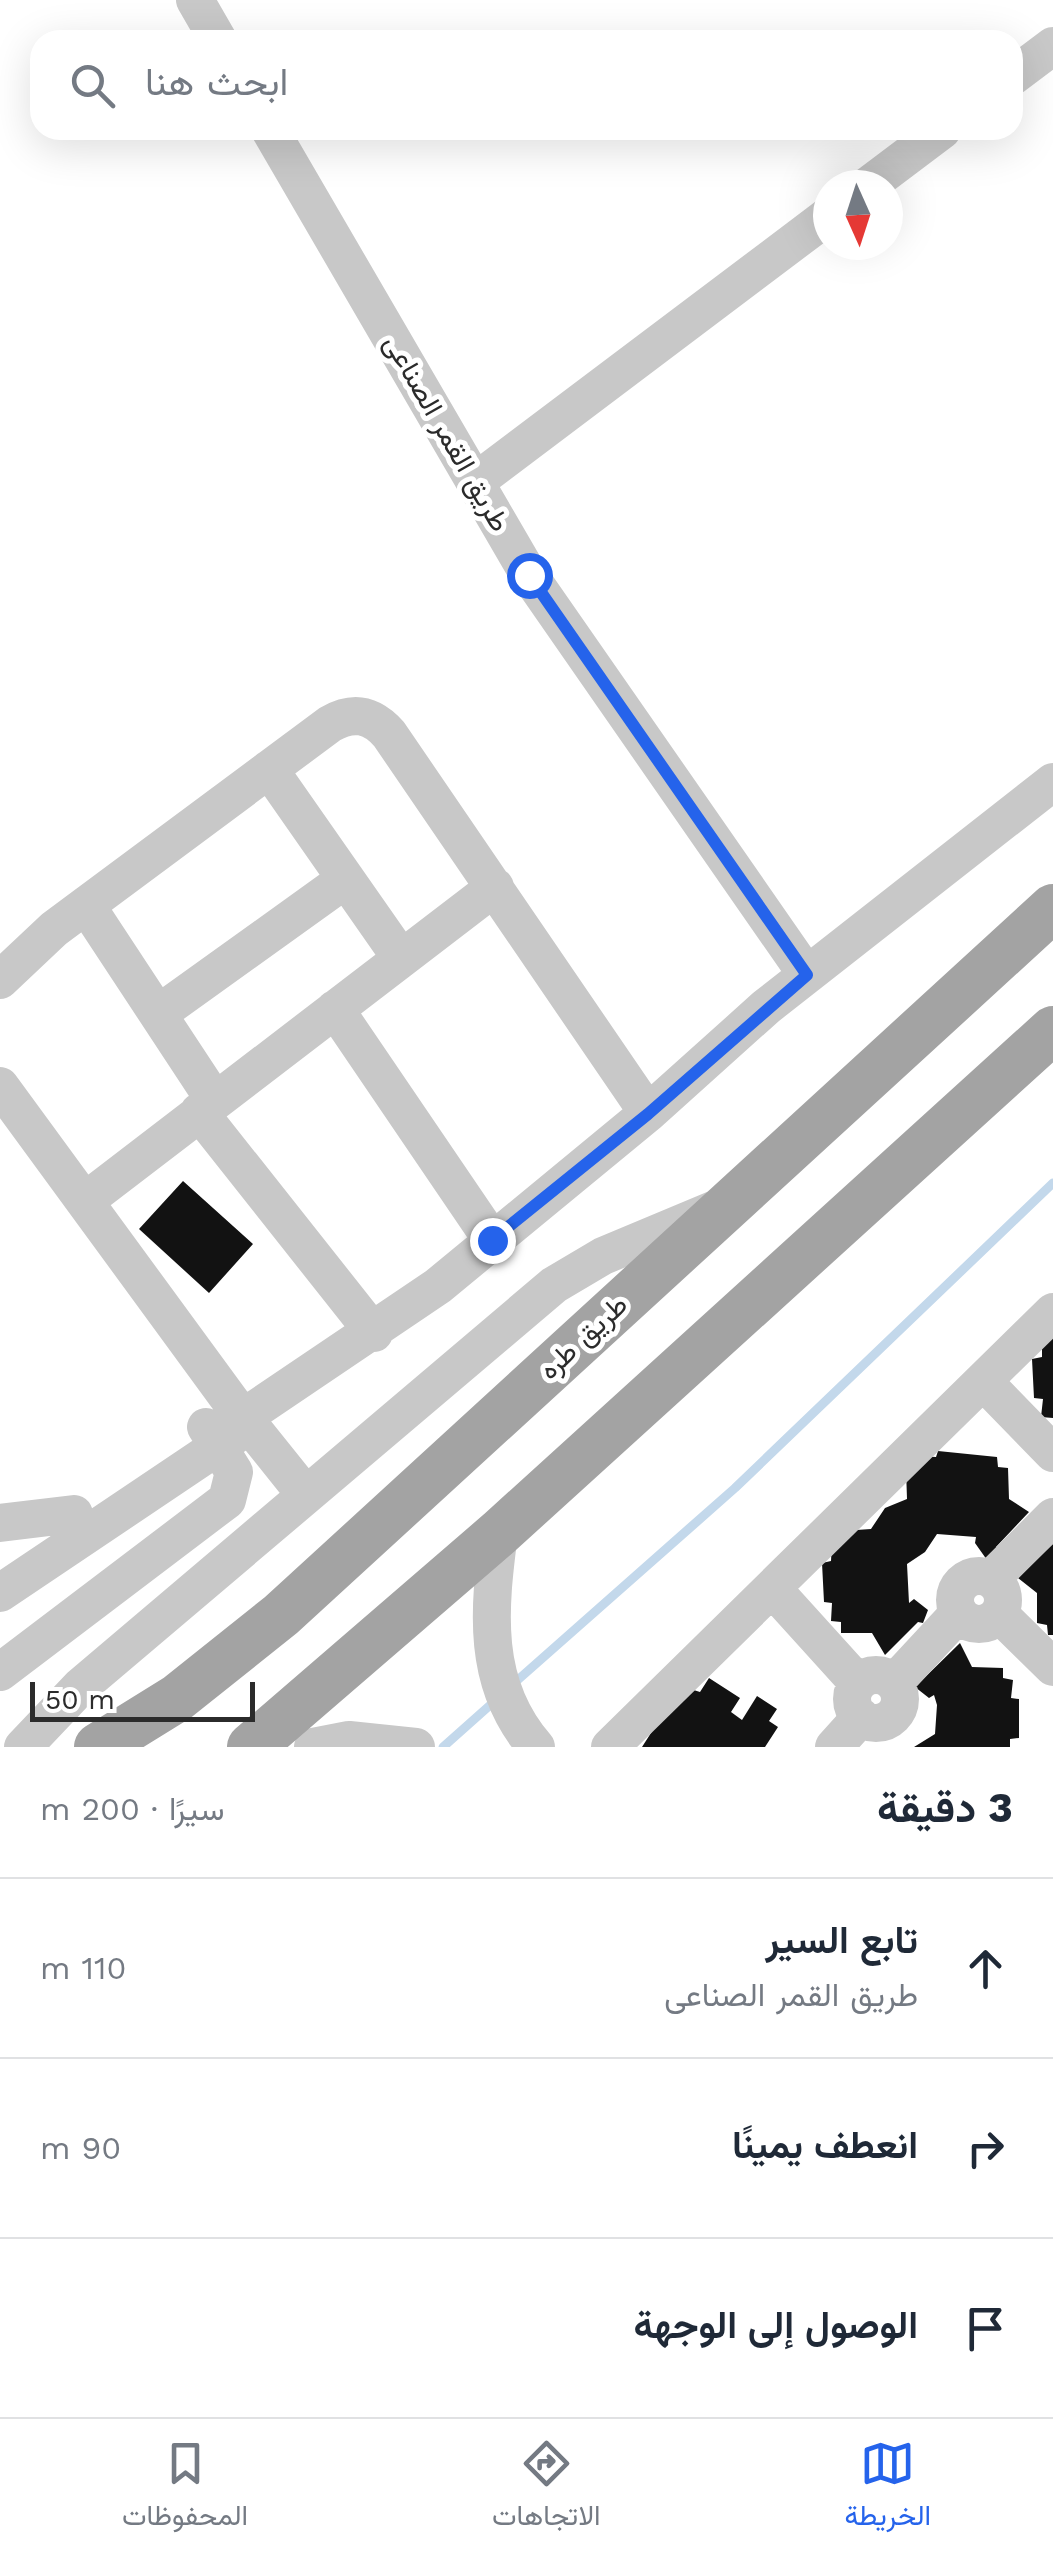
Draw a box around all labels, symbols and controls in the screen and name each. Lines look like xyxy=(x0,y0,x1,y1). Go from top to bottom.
search box xyxy=(30,30,1023,140)
icon: search xyxy=(65,58,120,113)
text: ابحث هنا xyxy=(145,60,288,104)
north arrow xyxy=(813,170,903,260)
street label: طريق القمر الصناعى xyxy=(376,329,517,538)
route start xyxy=(507,553,553,599)
route end xyxy=(470,1218,516,1264)
street label: طريق طره xyxy=(532,1288,635,1387)
scale bar xyxy=(30,1677,255,1722)
text: 50 m xyxy=(45,1683,115,1716)
text: 3 دقيقة xyxy=(877,1783,1013,1832)
text: سيرًا · 200 m xyxy=(40,1790,224,1828)
text: تابع السير xyxy=(765,1918,918,1962)
icon: ahead xyxy=(958,1941,1013,1996)
text: 110 m xyxy=(40,1949,126,1987)
text: طريق القمر الصناعى xyxy=(664,1976,918,2014)
icon: right xyxy=(958,2121,1013,2176)
text: انعطف يمينًا xyxy=(732,2123,918,2167)
text: 90 m xyxy=(40,2129,121,2167)
icon: arrive xyxy=(958,2301,1013,2356)
text: الوصول إلى الوجهة xyxy=(634,2303,918,2347)
tab: المحفوظات xyxy=(122,2436,248,2540)
tab: الاتجاهات xyxy=(492,2436,601,2540)
tab: الخريطة xyxy=(844,2436,931,2540)

